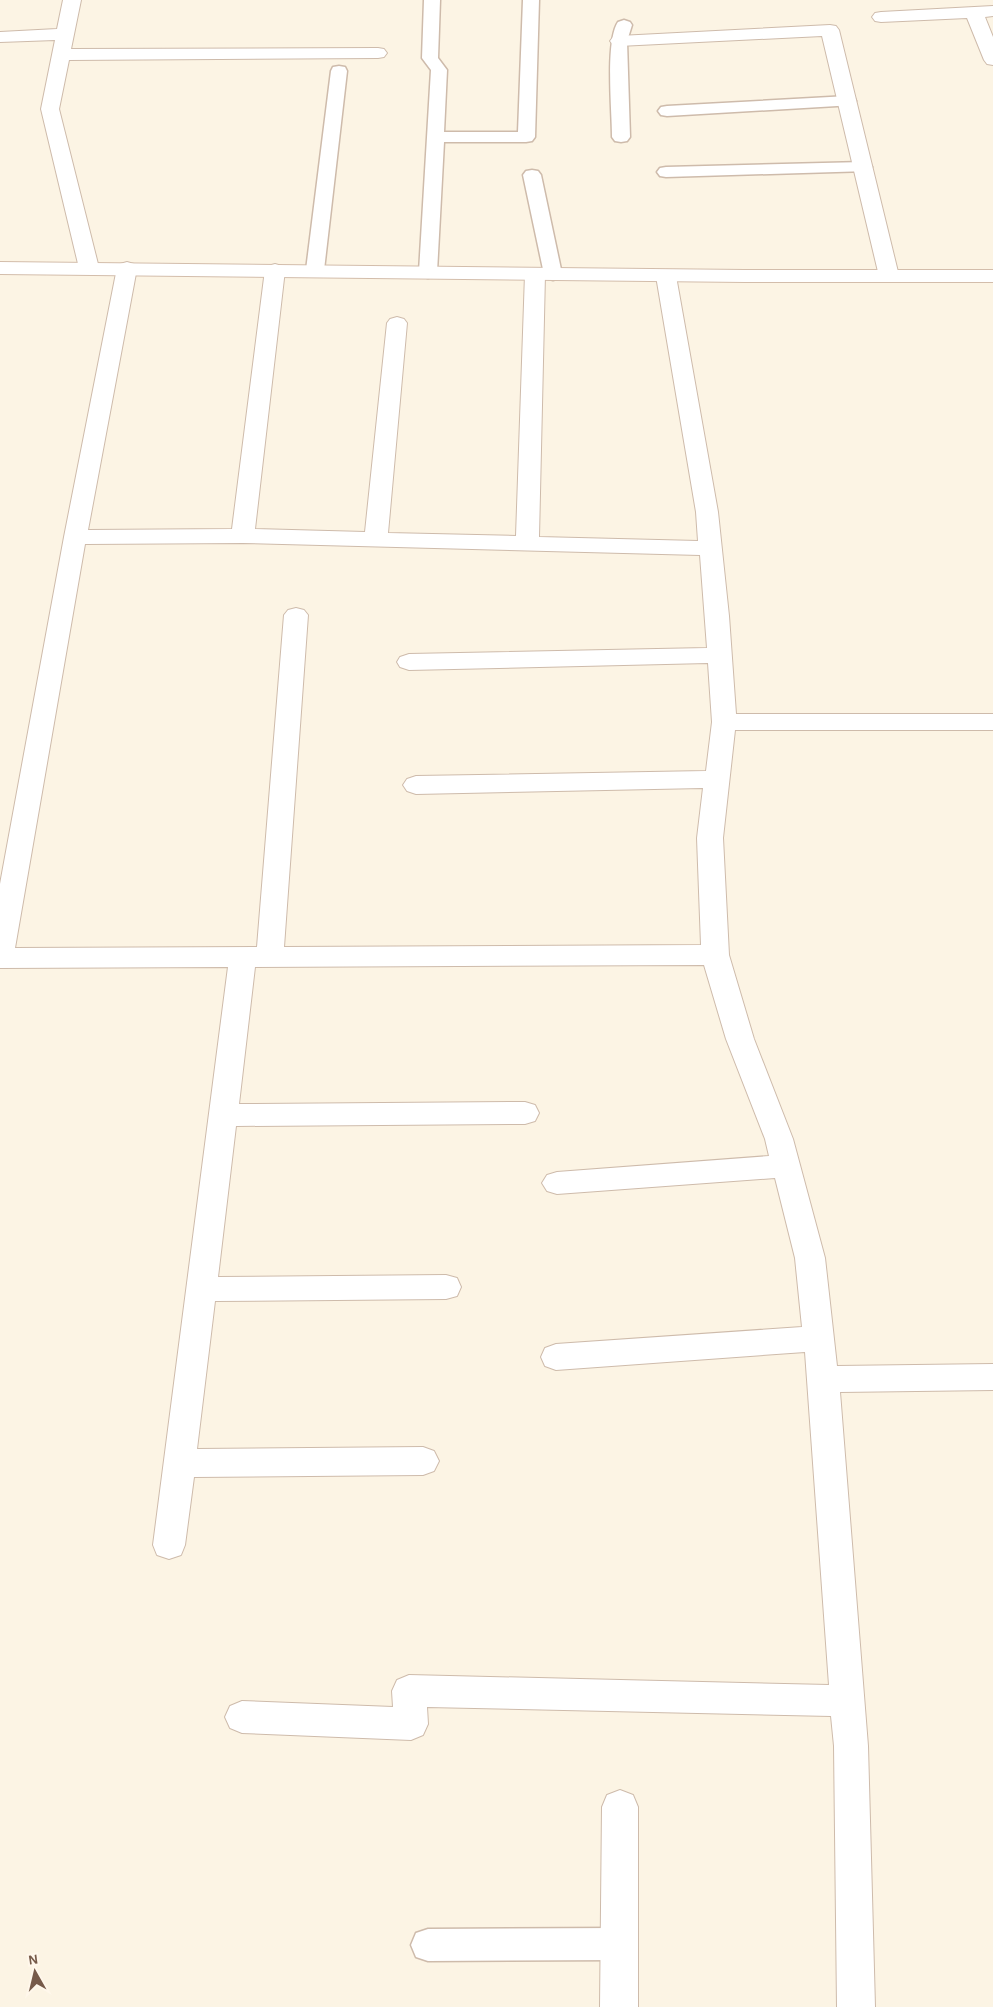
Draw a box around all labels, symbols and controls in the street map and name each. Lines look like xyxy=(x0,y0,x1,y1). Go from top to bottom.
north arrow xyxy=(10,1947,60,1997)
text: N xyxy=(28,1953,39,1968)

